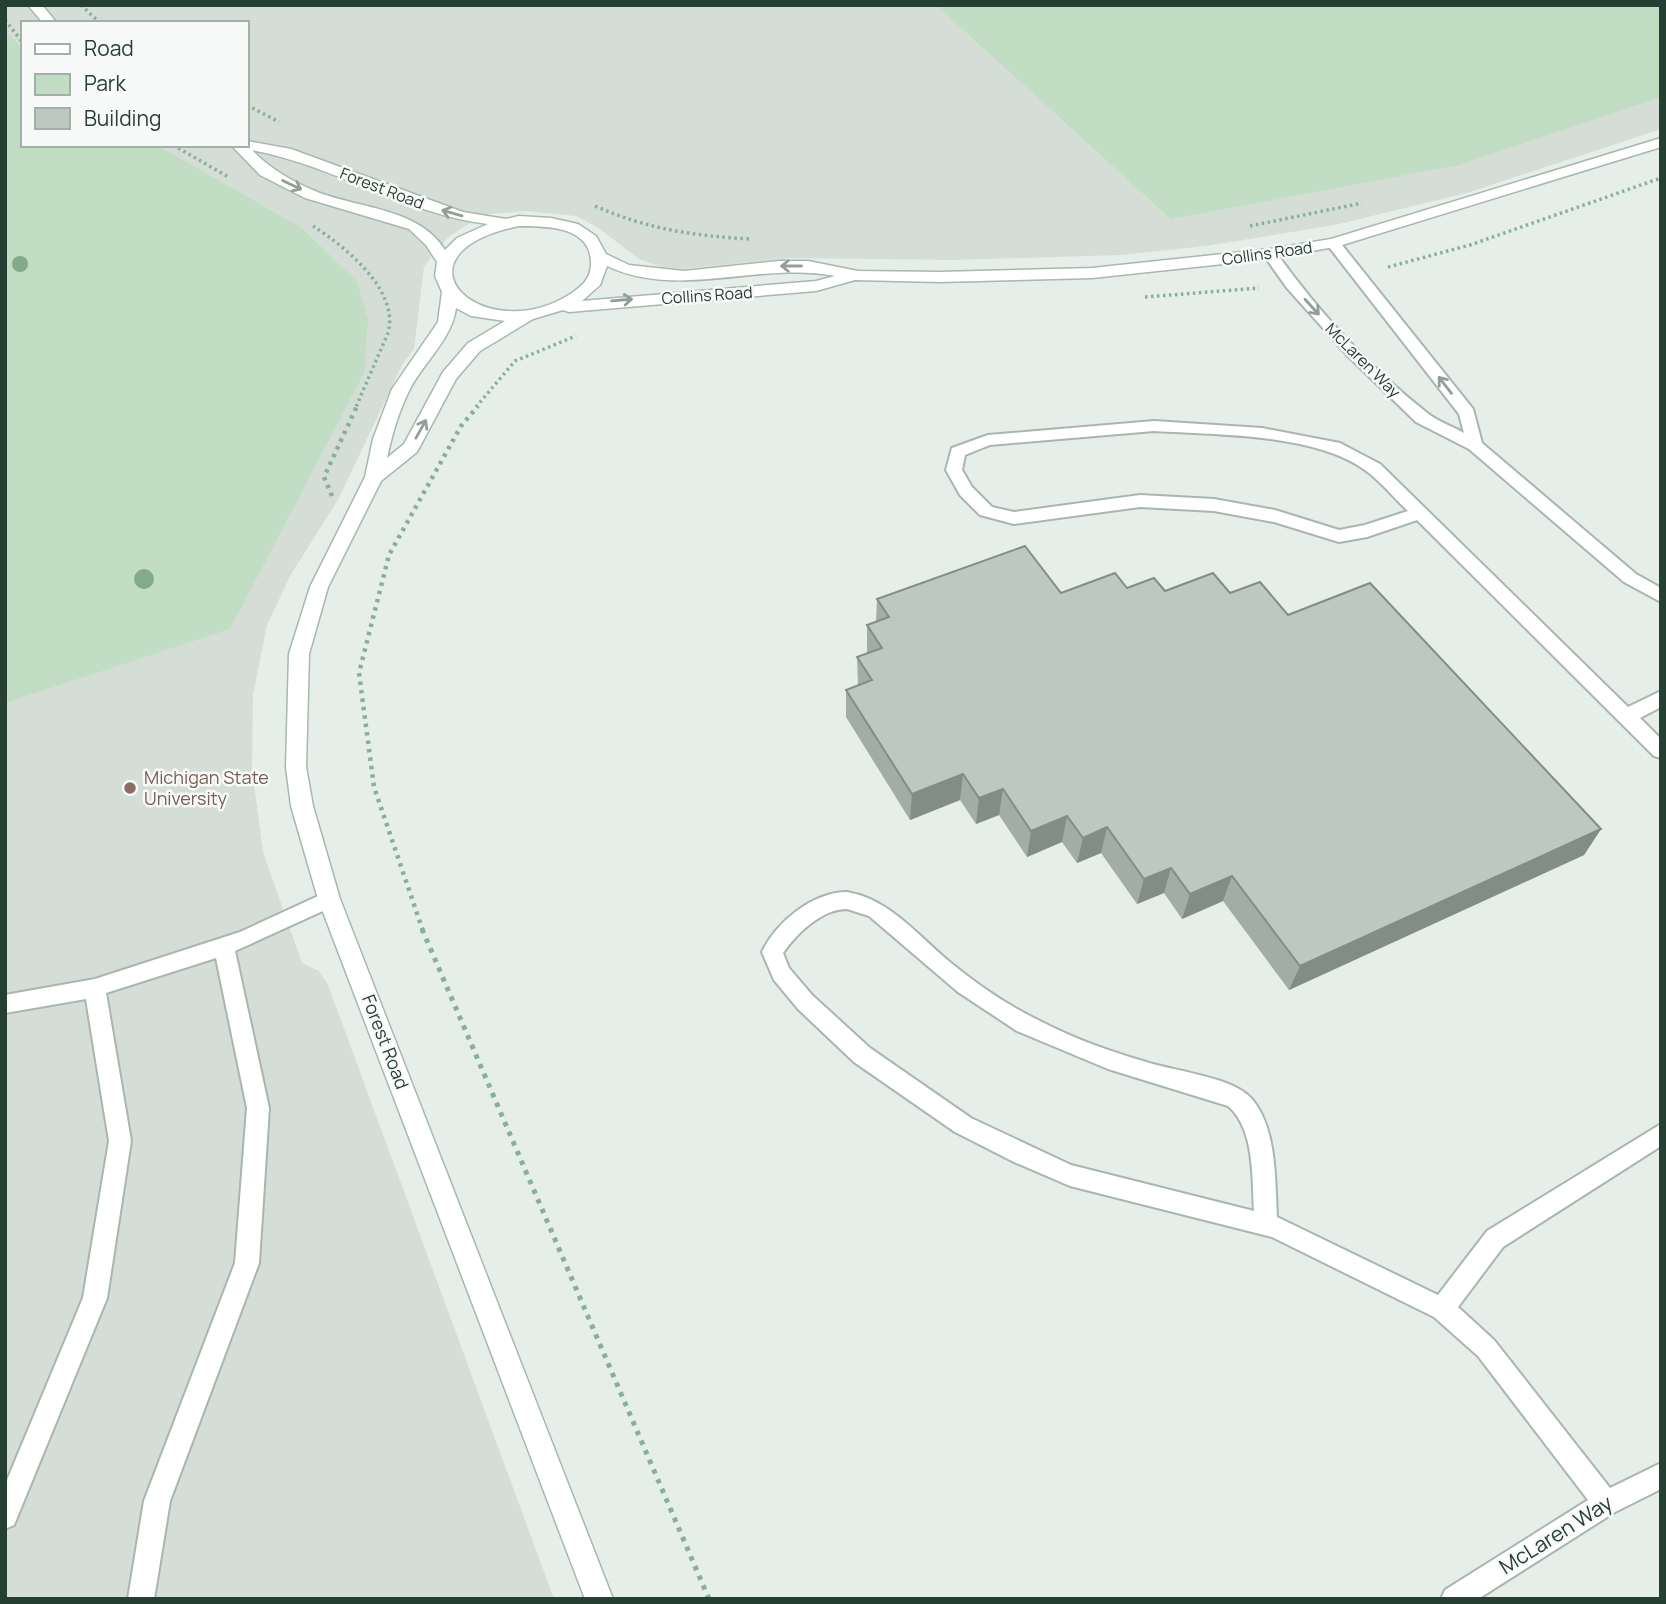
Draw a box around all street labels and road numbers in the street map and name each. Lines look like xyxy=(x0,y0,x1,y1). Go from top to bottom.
street label: Forest Road xyxy=(337,162,427,214)
street label: Collins Road xyxy=(1220,236,1314,270)
street label: Collins Road xyxy=(661,281,753,309)
street label: McLaren Way xyxy=(1321,318,1406,403)
street label: Forest Road xyxy=(357,991,415,1092)
street label: McLaren Way xyxy=(1494,1488,1617,1580)

